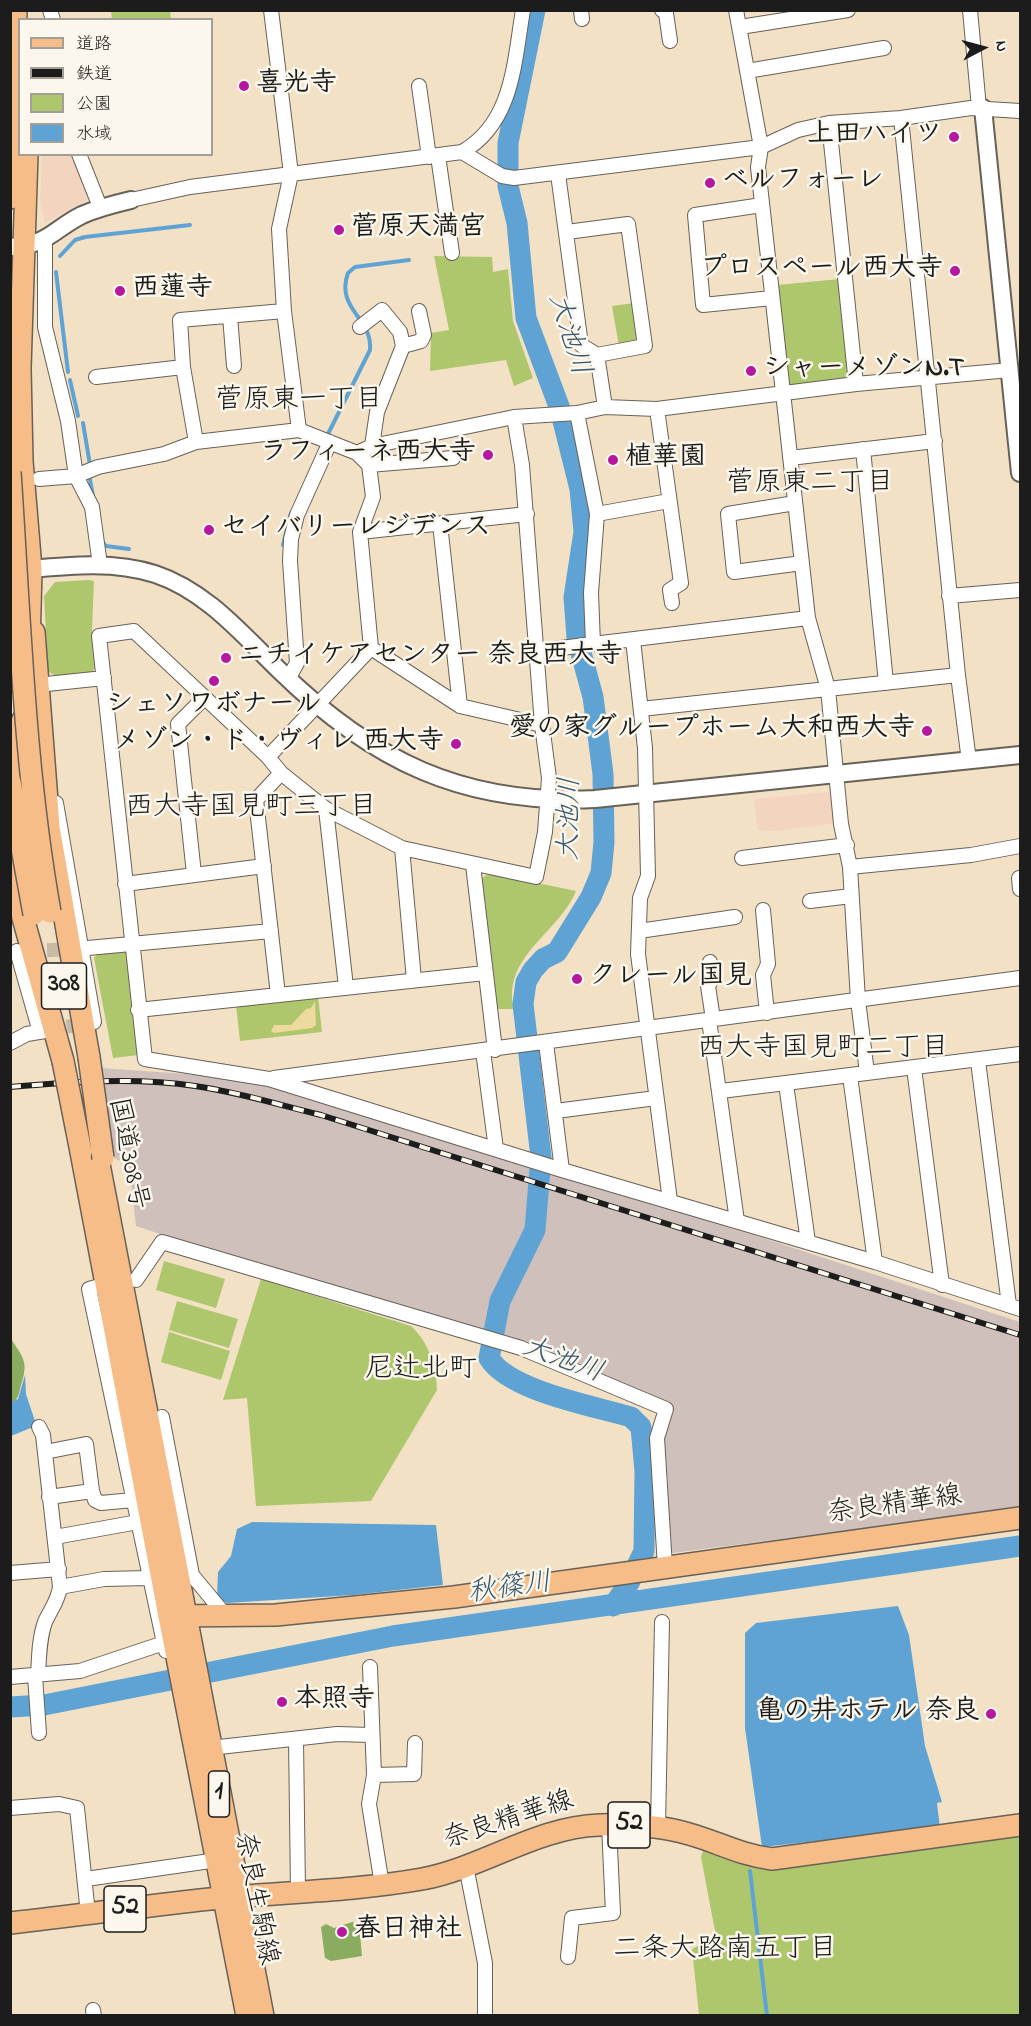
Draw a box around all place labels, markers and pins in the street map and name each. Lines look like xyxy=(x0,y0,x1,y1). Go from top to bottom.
place label: 喜光寺 xyxy=(256,70,337,102)
marker: 喜光寺 xyxy=(237,79,251,93)
place label: 上田ハイツ xyxy=(807,121,942,153)
marker: 上田ハイツ xyxy=(947,130,961,144)
place label: ベルフォーレ xyxy=(722,167,884,199)
marker: ベルフォーレ xyxy=(703,176,717,190)
place label: 菅原天満宮 xyxy=(351,214,486,246)
marker: 菅原天満宮 xyxy=(332,223,346,237)
place label: プロスペール西大寺 xyxy=(700,255,943,287)
marker: プロスペール西大寺 xyxy=(948,264,962,278)
place label: 西蓮寺 xyxy=(132,275,213,307)
marker: 西蓮寺 xyxy=(113,284,127,298)
place label: シャーメゾンN.T xyxy=(763,355,964,387)
marker: シャーメゾンN.T xyxy=(744,364,758,378)
place label: ラフィーネ西大寺 xyxy=(260,439,476,471)
place label: 植華園 xyxy=(625,444,706,476)
marker: ラフィーネ西大寺 xyxy=(481,448,495,462)
marker: 植華園 xyxy=(606,453,620,467)
place label: セイバリーレジデンス xyxy=(221,514,491,546)
marker: セイバリーレジデンス xyxy=(202,523,216,537)
place label: ニチイケアセンター 奈良西大寺 xyxy=(238,642,623,674)
marker: ニチイケアセンター 奈良西大寺 xyxy=(219,651,233,665)
marker: シェソワボナール xyxy=(207,674,221,688)
place label: シェソワボナール xyxy=(106,691,322,723)
place label: 愛の家グループホーム大和西大寺 xyxy=(509,715,915,747)
marker: 愛の家グループホーム大和西大寺 xyxy=(920,724,934,738)
place label: メゾン・ド・ヴィレ 西大寺 xyxy=(113,728,444,760)
marker: メゾン・ド・ヴィレ 西大寺 xyxy=(449,737,463,751)
place label: クレール国見 xyxy=(589,963,752,995)
marker: クレール国見 xyxy=(570,972,584,986)
place label: 本照寺 xyxy=(294,1686,375,1718)
marker: 本照寺 xyxy=(275,1695,289,1709)
place label: 亀の井ホテル 奈良 xyxy=(756,1698,979,1730)
marker: 亀の井ホテル 奈良 xyxy=(984,1707,998,1721)
place label: 春日神社 xyxy=(354,1916,462,1948)
marker: 春日神社 xyxy=(335,1925,349,1939)

